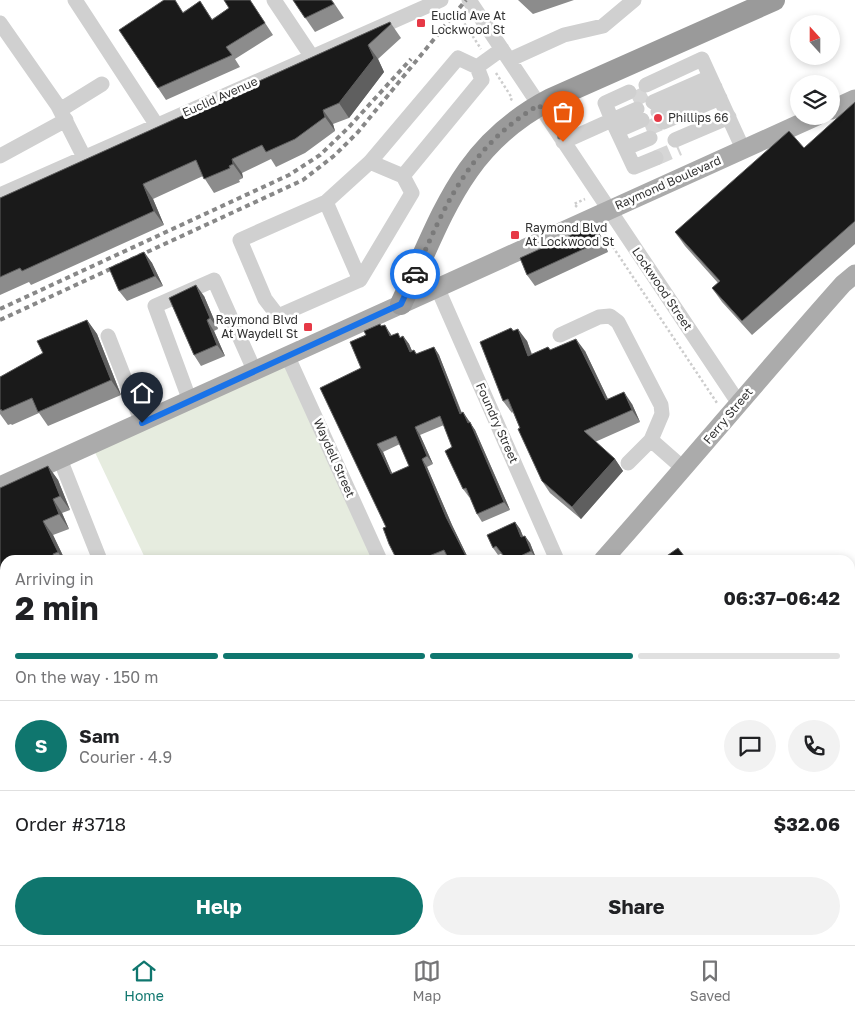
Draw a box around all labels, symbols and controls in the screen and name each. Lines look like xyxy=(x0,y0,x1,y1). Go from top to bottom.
place label: Euclid Ave At Lockwood St xyxy=(431,8,506,37)
north arrow xyxy=(790,15,840,65)
map controls xyxy=(790,15,840,125)
marker: Euclid Ave At Lockwood St xyxy=(415,17,427,29)
street label: Euclid Avenue xyxy=(180,73,260,120)
button: layers xyxy=(790,75,840,125)
pin xyxy=(542,91,584,142)
icon: bag xyxy=(549,98,577,126)
place label: Phillips 66 xyxy=(668,110,729,125)
marker: Phillips 66 xyxy=(652,112,664,124)
street label: Raymond Boulevard xyxy=(612,152,723,213)
place label: Raymond Blvd At Lockwood St xyxy=(525,220,615,249)
marker: Raymond Blvd At Lockwood St xyxy=(509,229,521,241)
street label: Lockwood Street xyxy=(629,244,696,333)
courier xyxy=(390,249,440,299)
icon: car xyxy=(401,260,429,288)
place label: Raymond Blvd At Waydell St xyxy=(216,312,298,341)
marker: Raymond Blvd At Waydell St xyxy=(302,321,314,333)
pin xyxy=(121,372,163,423)
icon: home xyxy=(128,379,156,407)
street label: Foundry Street xyxy=(473,380,522,466)
street label: Ferry Street xyxy=(700,384,756,447)
street label: Waydell Street xyxy=(310,416,359,500)
text: Arriving in xyxy=(15,569,94,589)
text: 06:37–06:42 xyxy=(724,586,840,609)
text: 2 min xyxy=(15,589,99,627)
text: On the way · 150 m xyxy=(15,667,158,687)
button: chat xyxy=(724,720,776,772)
button: phone xyxy=(788,720,840,772)
text: Sam xyxy=(79,724,119,747)
text: S xyxy=(35,734,47,757)
text: Courier · 4.9 xyxy=(79,747,172,767)
text: Order #3718 xyxy=(15,812,126,835)
text: $32.06 xyxy=(774,812,840,835)
button: Help xyxy=(15,877,423,935)
button: Share xyxy=(433,877,840,935)
tab: Home xyxy=(124,957,164,1004)
tab: Map xyxy=(413,957,441,1004)
tab: Saved xyxy=(690,957,731,1004)

